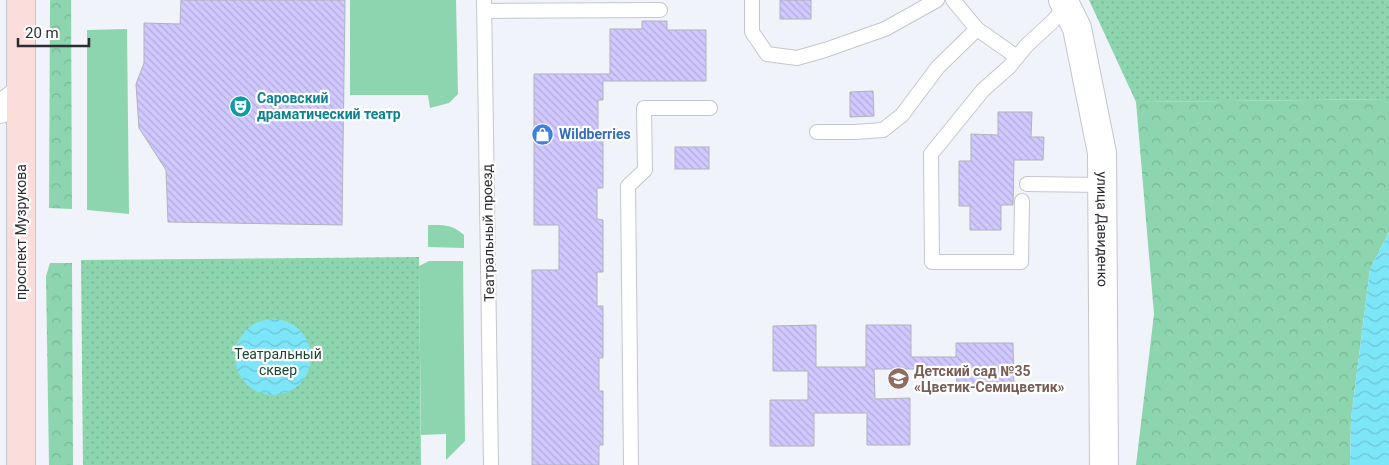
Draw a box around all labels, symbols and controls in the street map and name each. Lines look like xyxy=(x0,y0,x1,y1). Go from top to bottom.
scale bar xyxy=(18,15,89,47)
text: 20 m xyxy=(25,24,59,42)
place label: Саровский драматический театр xyxy=(257,90,401,122)
theatre icon: Саровский драматический театр xyxy=(229,94,253,118)
shop icon: Wildberries xyxy=(531,122,555,146)
place label: Wildberries xyxy=(559,126,631,142)
street label: Театральный проезд xyxy=(479,163,497,302)
street label: проспект Музрукова xyxy=(13,164,29,300)
street label: улица Давиденко xyxy=(1094,171,1111,287)
park label: Театральный сквер xyxy=(234,346,322,378)
place label: Детский сад №35 «Цветик-Семицветик» xyxy=(914,363,1065,395)
school or university icon: Детский сад №35 «Цветик-Семицветик» xyxy=(886,367,910,391)

